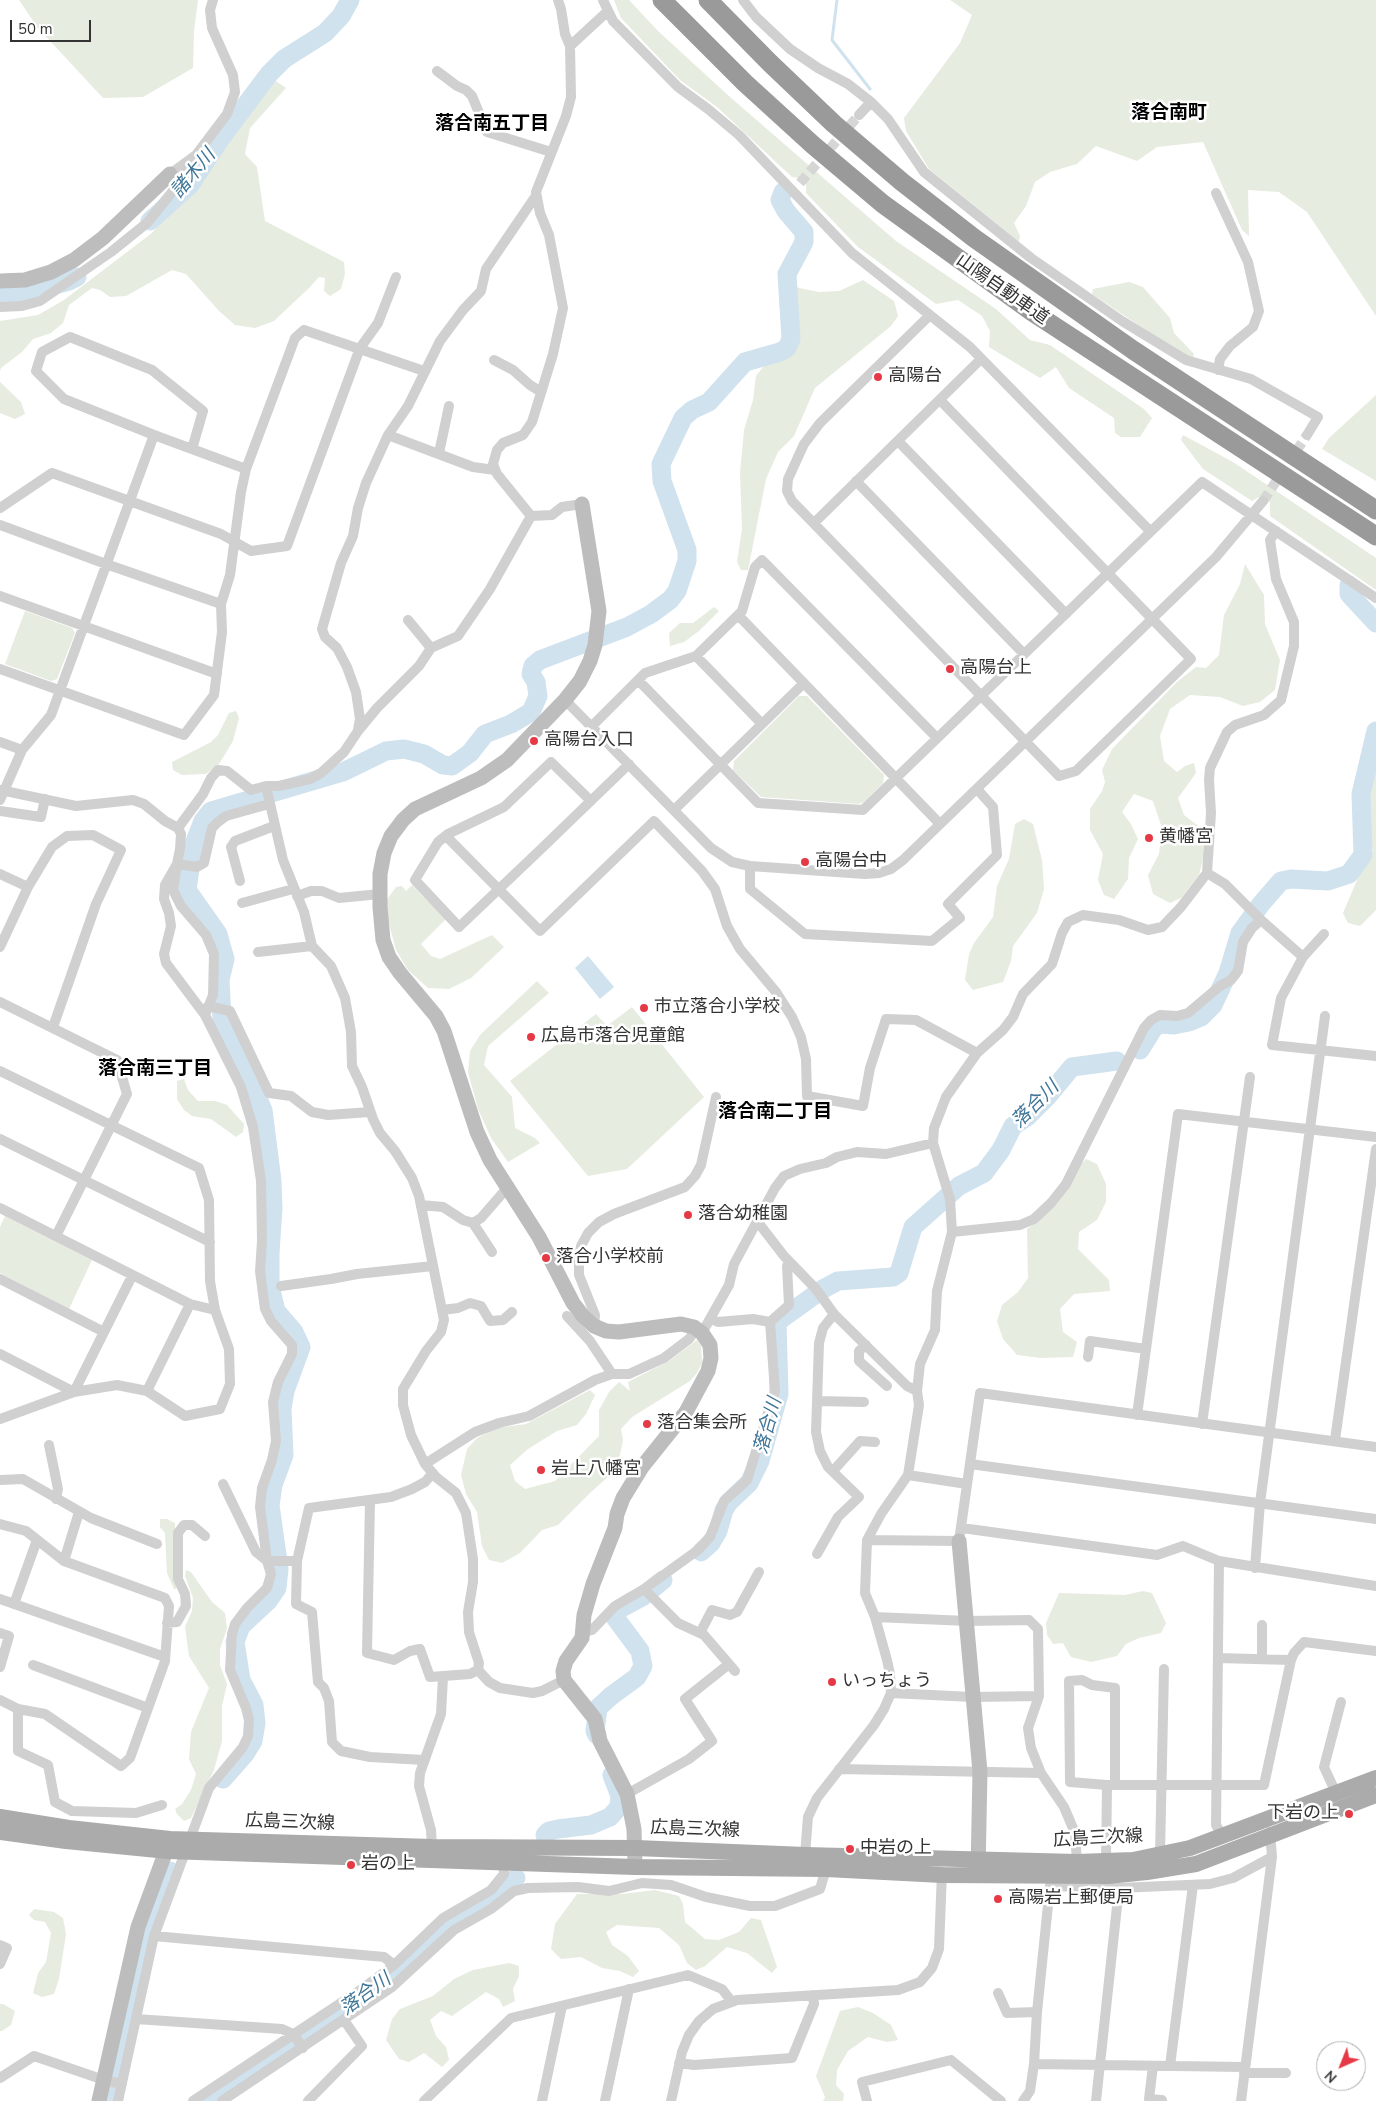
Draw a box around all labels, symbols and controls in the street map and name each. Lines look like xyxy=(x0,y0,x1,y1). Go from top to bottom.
scale bar xyxy=(12,10,94,42)
text: 50 m xyxy=(18,19,53,39)
district label: 落合南町 xyxy=(1131,102,1207,124)
district label: 落合南五丁目 xyxy=(435,113,549,135)
water label: 諸木川 xyxy=(167,145,221,203)
street label: 山陽自動車道 xyxy=(952,250,1052,330)
place label: 高陽台 xyxy=(888,366,942,388)
marker: 高陽台 xyxy=(872,371,884,383)
place label: 高陽台上 xyxy=(960,658,1032,680)
marker: 高陽台上 xyxy=(944,663,956,675)
place label: 高陽台入口 xyxy=(544,730,634,752)
marker: 高陽台入口 xyxy=(528,735,540,747)
place label: 黄幡宮 xyxy=(1159,827,1213,849)
marker: 黄幡宮 xyxy=(1143,832,1155,844)
place label: 高陽台中 xyxy=(815,851,887,873)
marker: 高陽台中 xyxy=(799,856,811,868)
place label: 市立落合小学校 xyxy=(654,997,780,1019)
marker: 市立落合小学校 xyxy=(638,1002,650,1014)
place label: 広島市落合児童館 xyxy=(541,1026,685,1048)
marker: 広島市落合児童館 xyxy=(525,1031,537,1043)
district label: 落合南三丁目 xyxy=(98,1058,212,1080)
water label: 落合川 xyxy=(1008,1077,1064,1133)
district label: 落合南二丁目 xyxy=(718,1101,832,1123)
place label: 落合幼稚園 xyxy=(698,1204,788,1226)
marker: 落合幼稚園 xyxy=(682,1209,694,1221)
place label: 落合小学校前 xyxy=(556,1247,664,1269)
marker: 落合小学校前 xyxy=(540,1252,552,1264)
water label: 落合川 xyxy=(751,1396,787,1456)
place label: 落合集会所 xyxy=(657,1413,747,1435)
marker: 落合集会所 xyxy=(641,1418,653,1430)
place label: 岩上八幡宮 xyxy=(551,1459,641,1481)
marker: 岩上八幡宮 xyxy=(535,1464,547,1476)
place label: いっちょう xyxy=(842,1671,932,1693)
marker: いっちょう xyxy=(826,1676,838,1688)
place label: 下岩の上 xyxy=(1267,1803,1339,1825)
marker: 下岩の上 xyxy=(1343,1808,1355,1820)
street label: 広島三次線 xyxy=(245,1811,335,1835)
street label: 広島三次線 xyxy=(650,1818,740,1842)
street label: 広島三次線 xyxy=(1052,1826,1144,1852)
place label: 中岩の上 xyxy=(860,1838,932,1860)
marker: 中岩の上 xyxy=(844,1843,856,1855)
place label: 岩の上 xyxy=(361,1854,415,1876)
marker: 岩の上 xyxy=(345,1859,357,1871)
place label: 高陽岩上郵便局 xyxy=(1008,1888,1134,1910)
marker: 高陽岩上郵便局 xyxy=(992,1893,1004,1905)
water label: 落合川 xyxy=(336,1969,396,2021)
north arrow xyxy=(1316,2041,1366,2091)
text: N xyxy=(1321,2066,1341,2087)

